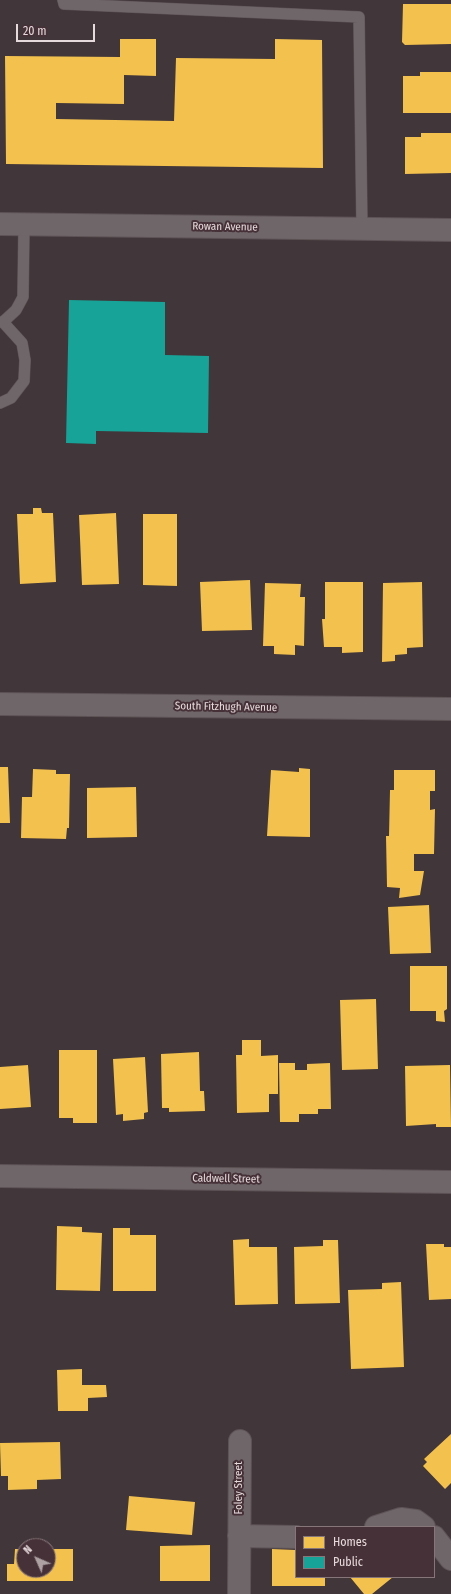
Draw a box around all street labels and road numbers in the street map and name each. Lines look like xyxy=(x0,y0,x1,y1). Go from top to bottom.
street label: Rowan Avenue xyxy=(192,220,258,234)
street label: South Fitzhugh Avenue xyxy=(175,700,277,714)
street label: Caldwell Street xyxy=(192,1172,260,1186)
street label: Foley Street xyxy=(232,1462,246,1514)

